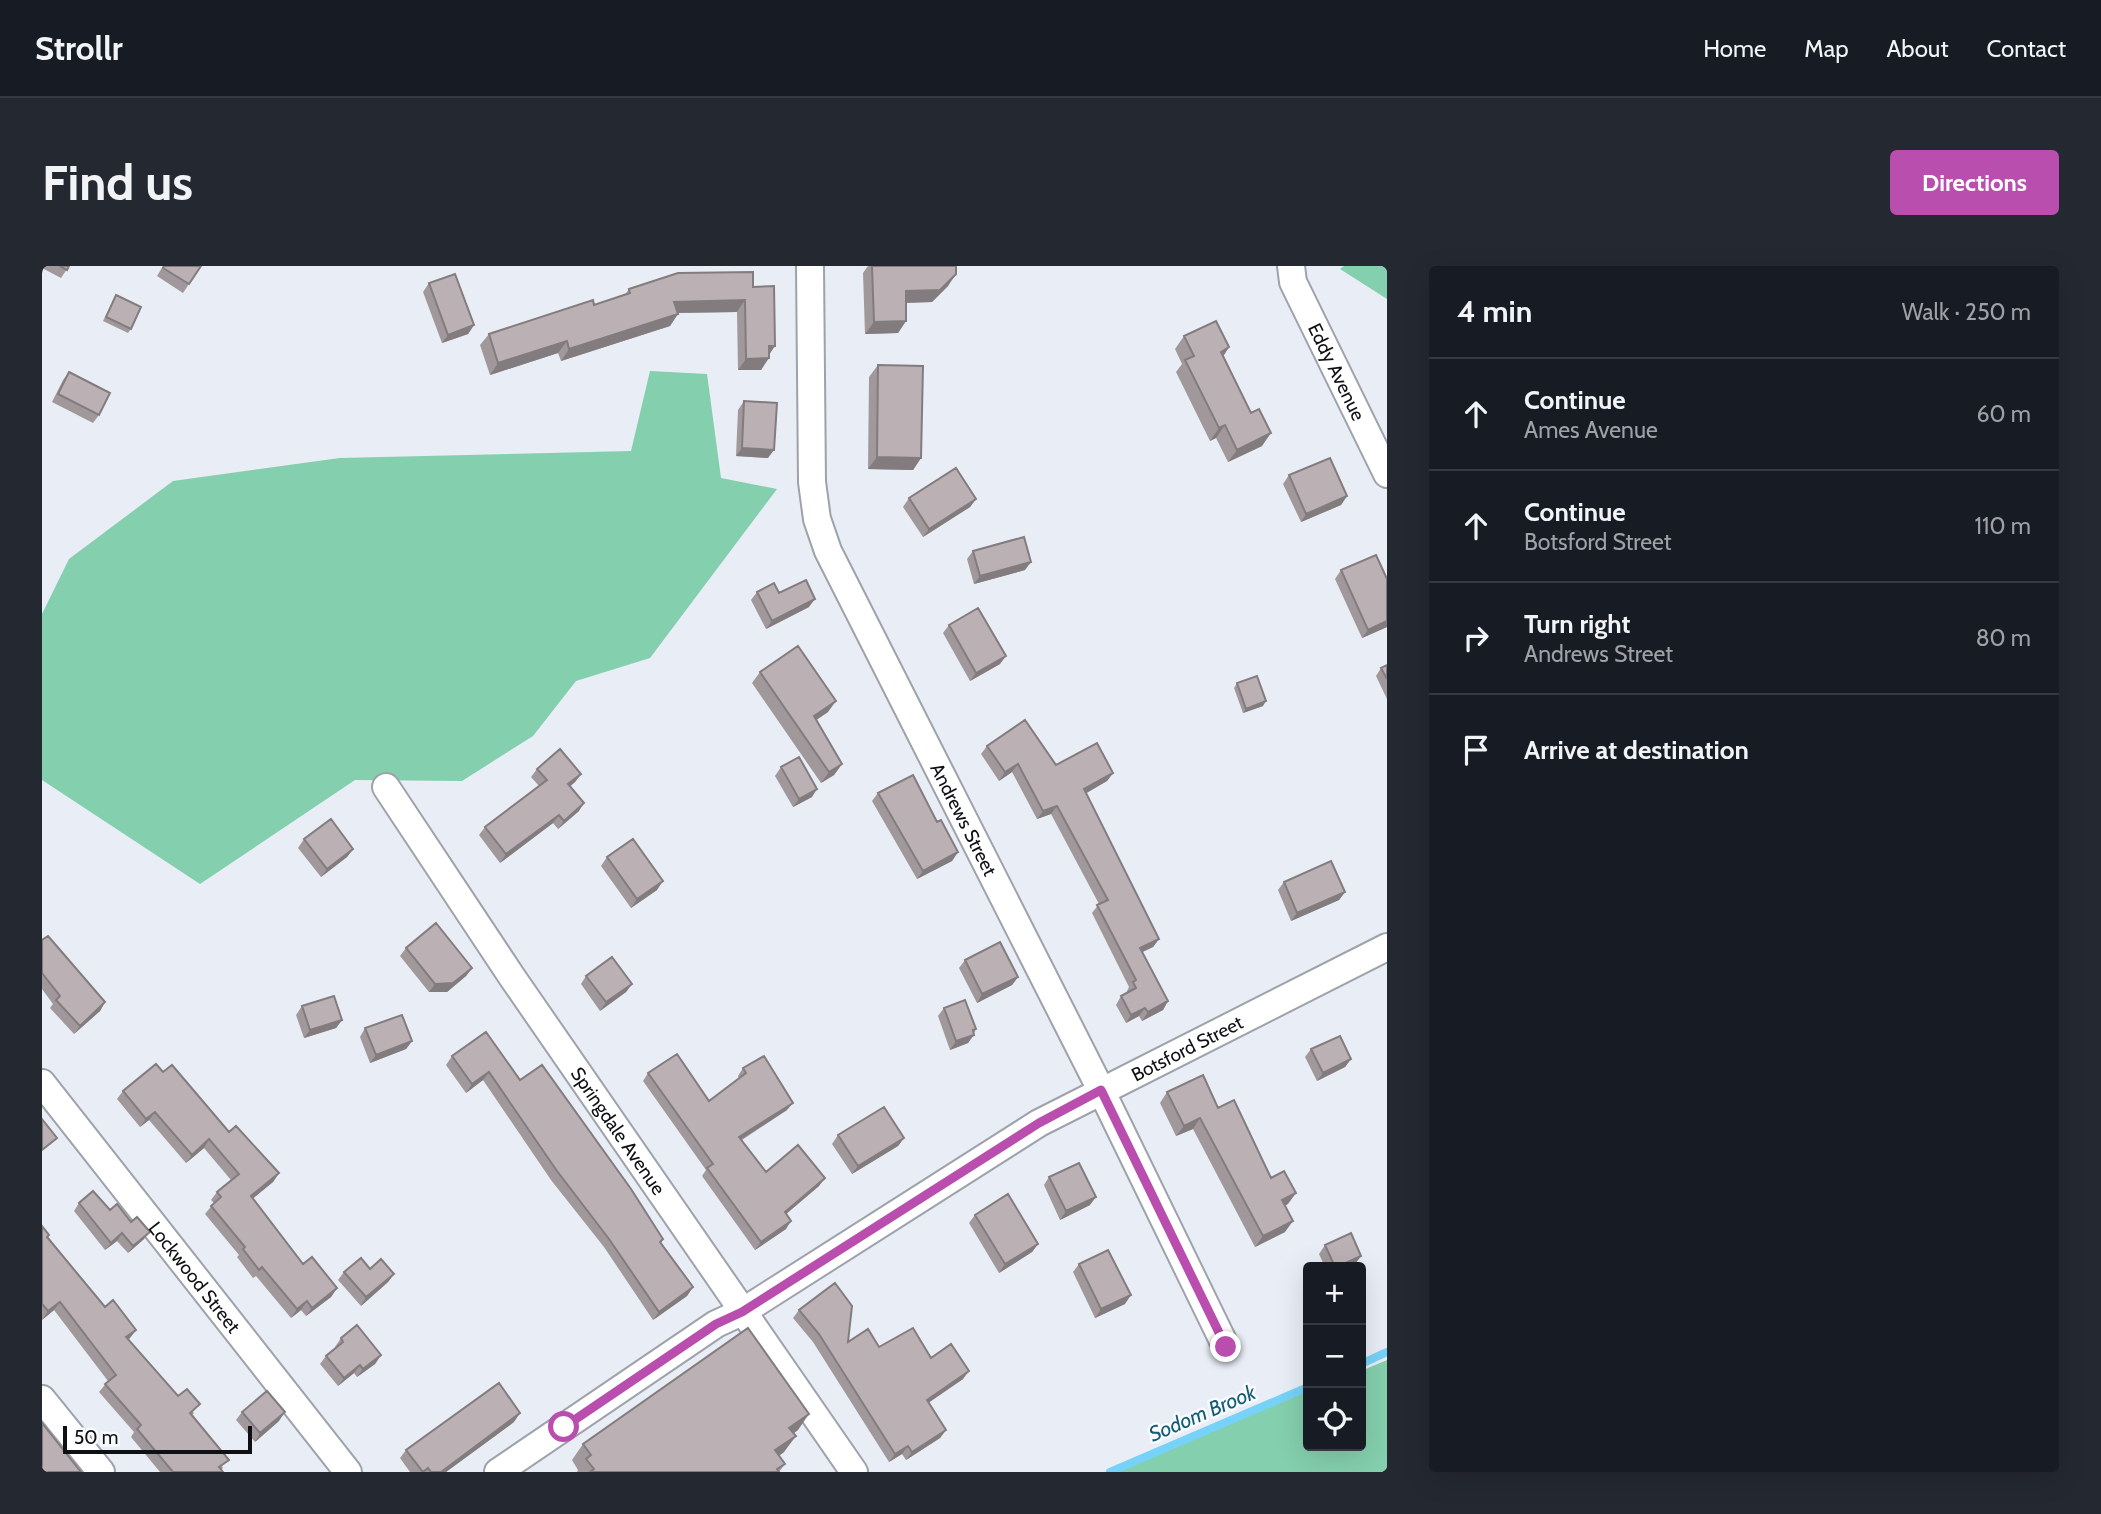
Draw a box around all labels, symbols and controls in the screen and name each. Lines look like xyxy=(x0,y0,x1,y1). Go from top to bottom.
text: Strollr xyxy=(35,28,123,68)
text: Home xyxy=(1703,34,1766,63)
text: Map xyxy=(1804,34,1849,63)
text: About xyxy=(1887,34,1949,63)
text: Contact xyxy=(1987,34,2066,63)
button: Directions xyxy=(1890,150,2059,215)
text: Find us xyxy=(42,153,193,212)
text: 4 min xyxy=(1457,293,1532,330)
text: Walk · 250 m xyxy=(1902,298,2031,326)
street label: Eddy Avenue xyxy=(1303,319,1371,424)
text: Continue xyxy=(1524,384,1626,416)
icon: ahead xyxy=(1457,395,1495,433)
text: 60 m xyxy=(1977,400,2031,428)
text: Ames Avenue xyxy=(1524,416,1658,444)
text: Continue xyxy=(1524,496,1626,528)
icon: ahead xyxy=(1457,507,1495,545)
text: 110 m xyxy=(1975,512,2031,540)
text: Botsford Street xyxy=(1524,528,1672,556)
text: Turn right xyxy=(1524,608,1630,640)
icon: right xyxy=(1457,619,1495,657)
text: 80 m xyxy=(1976,624,2031,652)
text: Andrews Street xyxy=(1524,640,1673,668)
icon: arrive xyxy=(1457,731,1495,769)
text: Arrive at destination xyxy=(1524,734,1749,766)
street label: Andrews Street xyxy=(926,759,1002,880)
street label: Botsford Street xyxy=(1127,1010,1247,1086)
street label: Springdale Avenue xyxy=(566,1063,671,1199)
street label: Lockwood Street xyxy=(144,1217,246,1338)
map controls xyxy=(1303,1262,1366,1451)
button: + xyxy=(1303,1262,1366,1325)
button: − xyxy=(1303,1325,1366,1388)
route end xyxy=(1210,1331,1241,1362)
water label: Sodom Brook xyxy=(1145,1379,1260,1447)
button: locate xyxy=(1303,1388,1366,1451)
route start xyxy=(548,1411,579,1442)
scale bar xyxy=(63,1423,252,1455)
text: 50 m xyxy=(74,1426,118,1449)

